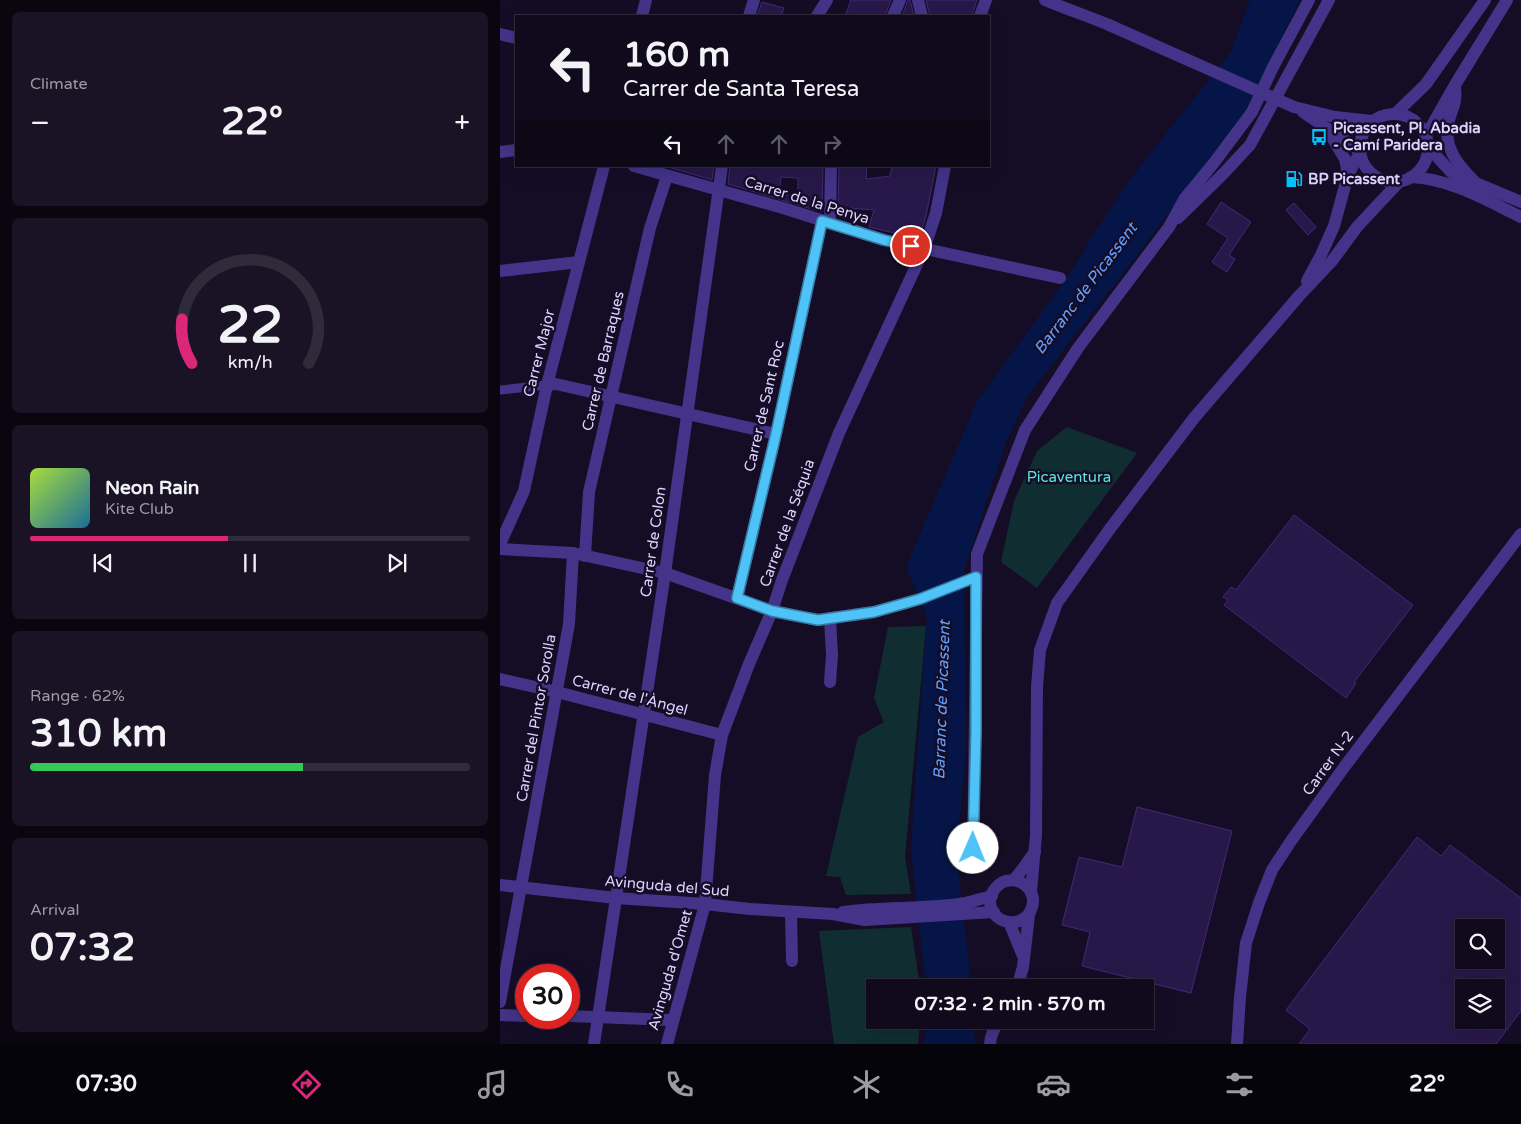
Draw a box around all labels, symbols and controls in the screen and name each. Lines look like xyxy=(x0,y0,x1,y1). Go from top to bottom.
text: 160 m xyxy=(623,34,730,76)
icon: left xyxy=(540,35,605,100)
text: Climate xyxy=(30,74,88,94)
text: Carrer de Santa Teresa xyxy=(623,76,859,102)
text: 22° xyxy=(221,99,283,145)
text: − xyxy=(30,106,50,140)
text: + xyxy=(454,106,470,140)
place label: Picassent, Pl. Abadia - Camí Paridera xyxy=(1333,119,1481,154)
bus stop icon: Picassent, Pl. Abadia - Camí Paridera xyxy=(1309,127,1329,147)
icon: left xyxy=(659,130,687,158)
icon: ahead xyxy=(712,130,740,158)
icon: ahead xyxy=(765,130,793,158)
icon: right xyxy=(818,130,846,158)
fuel station icon: BP Picassent xyxy=(1284,169,1304,189)
place label: BP Picassent xyxy=(1308,170,1400,188)
street label: Carrer de la Penya xyxy=(742,172,872,228)
water label: Barranc de Picassent xyxy=(1030,217,1143,358)
pin xyxy=(890,225,932,267)
icon: arrive xyxy=(897,232,925,260)
street label: Carrer de Barraques xyxy=(578,289,628,433)
text: 22 xyxy=(217,294,283,357)
street label: Carrer Major xyxy=(519,307,559,399)
street label: Carrer de Sant Roc xyxy=(740,339,788,473)
text: km/h xyxy=(228,352,272,373)
street label: Carrer de la Séquia xyxy=(756,457,818,589)
park label: Picaventura xyxy=(1027,468,1111,486)
text: Neon Rain xyxy=(105,477,199,499)
street label: Carrer de Colon xyxy=(636,486,670,598)
text: Kite Club xyxy=(105,499,174,519)
icon: previous xyxy=(89,549,117,577)
icon: pause xyxy=(236,549,264,577)
icon: next xyxy=(383,549,411,577)
water label: Barranc de Picassent xyxy=(929,618,955,780)
street label: Carrer del Pintor Sorolla xyxy=(512,633,560,803)
street label: Carrer de l'Àngel xyxy=(570,671,690,719)
text: Range · 62% xyxy=(30,686,125,706)
text: 310 km xyxy=(30,711,167,757)
street label: Carrer N-2 xyxy=(1298,727,1358,799)
position arrow xyxy=(946,821,998,873)
street label: Avinguda del Sud xyxy=(604,872,730,900)
text: Arrival xyxy=(30,900,79,920)
street label: Avinguda d'Omet xyxy=(644,907,696,1032)
map controls xyxy=(1455,919,1505,1029)
button: search xyxy=(1455,919,1505,969)
text: 07:32 xyxy=(30,925,135,971)
speed limit sign: 30 xyxy=(515,964,580,1029)
button: layers xyxy=(1455,979,1505,1029)
text: 07:32 · 2 min · 570 m xyxy=(914,993,1106,1015)
icon: directions xyxy=(289,1067,324,1102)
icon: music xyxy=(475,1067,510,1102)
icon: phone xyxy=(662,1067,697,1102)
icon: climate xyxy=(849,1067,884,1102)
icon: car xyxy=(1036,1067,1071,1102)
icon: filters xyxy=(1222,1067,1257,1102)
text: 07:30 xyxy=(76,1071,137,1097)
text: 22° xyxy=(1409,1071,1445,1097)

